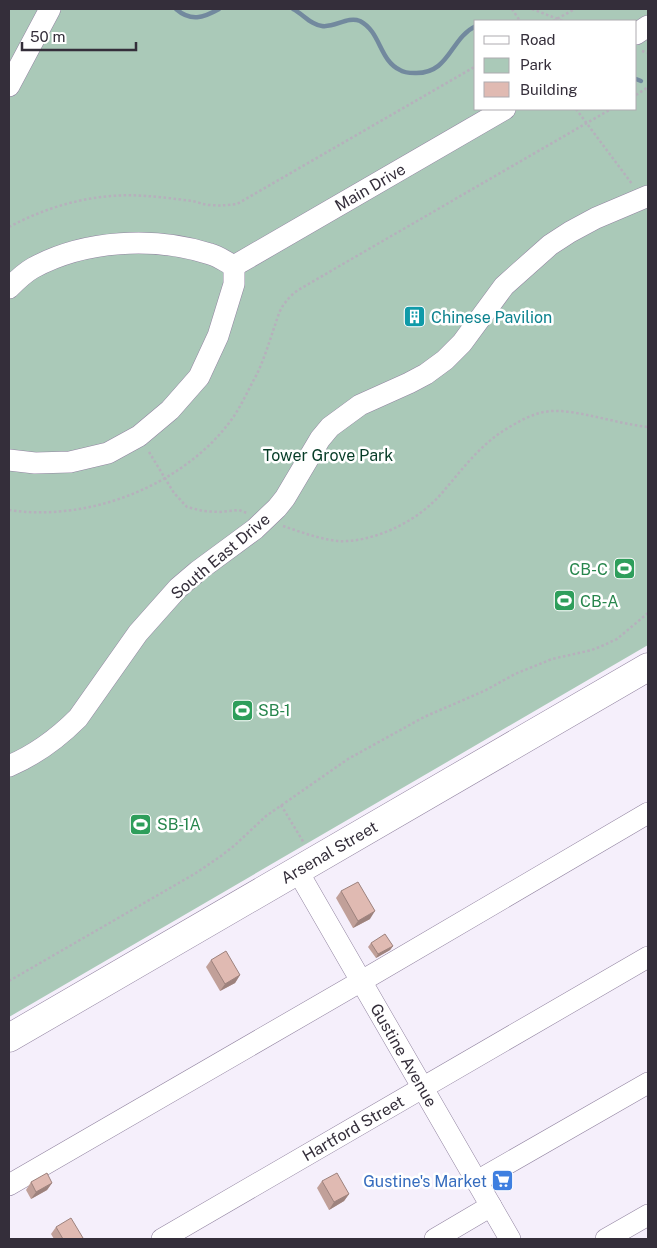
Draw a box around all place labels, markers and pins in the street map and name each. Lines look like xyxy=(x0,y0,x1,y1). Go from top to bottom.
building icon: Chinese Pavilion xyxy=(403,305,427,329)
place label: Chinese Pavilion xyxy=(431,308,552,327)
sports icon: CB-C xyxy=(612,557,636,581)
place label: CB-C xyxy=(569,560,608,579)
sports icon: CB-A xyxy=(552,589,576,613)
place label: CB-A xyxy=(580,592,619,611)
sports icon: SB-1 xyxy=(230,698,254,722)
place label: SB-1 xyxy=(258,701,291,720)
sports icon: SB-1A xyxy=(129,812,153,836)
place label: SB-1A xyxy=(157,815,201,834)
supermarket icon: Gustine's Market xyxy=(491,1169,515,1193)
place label: Gustine's Market xyxy=(363,1172,487,1191)

